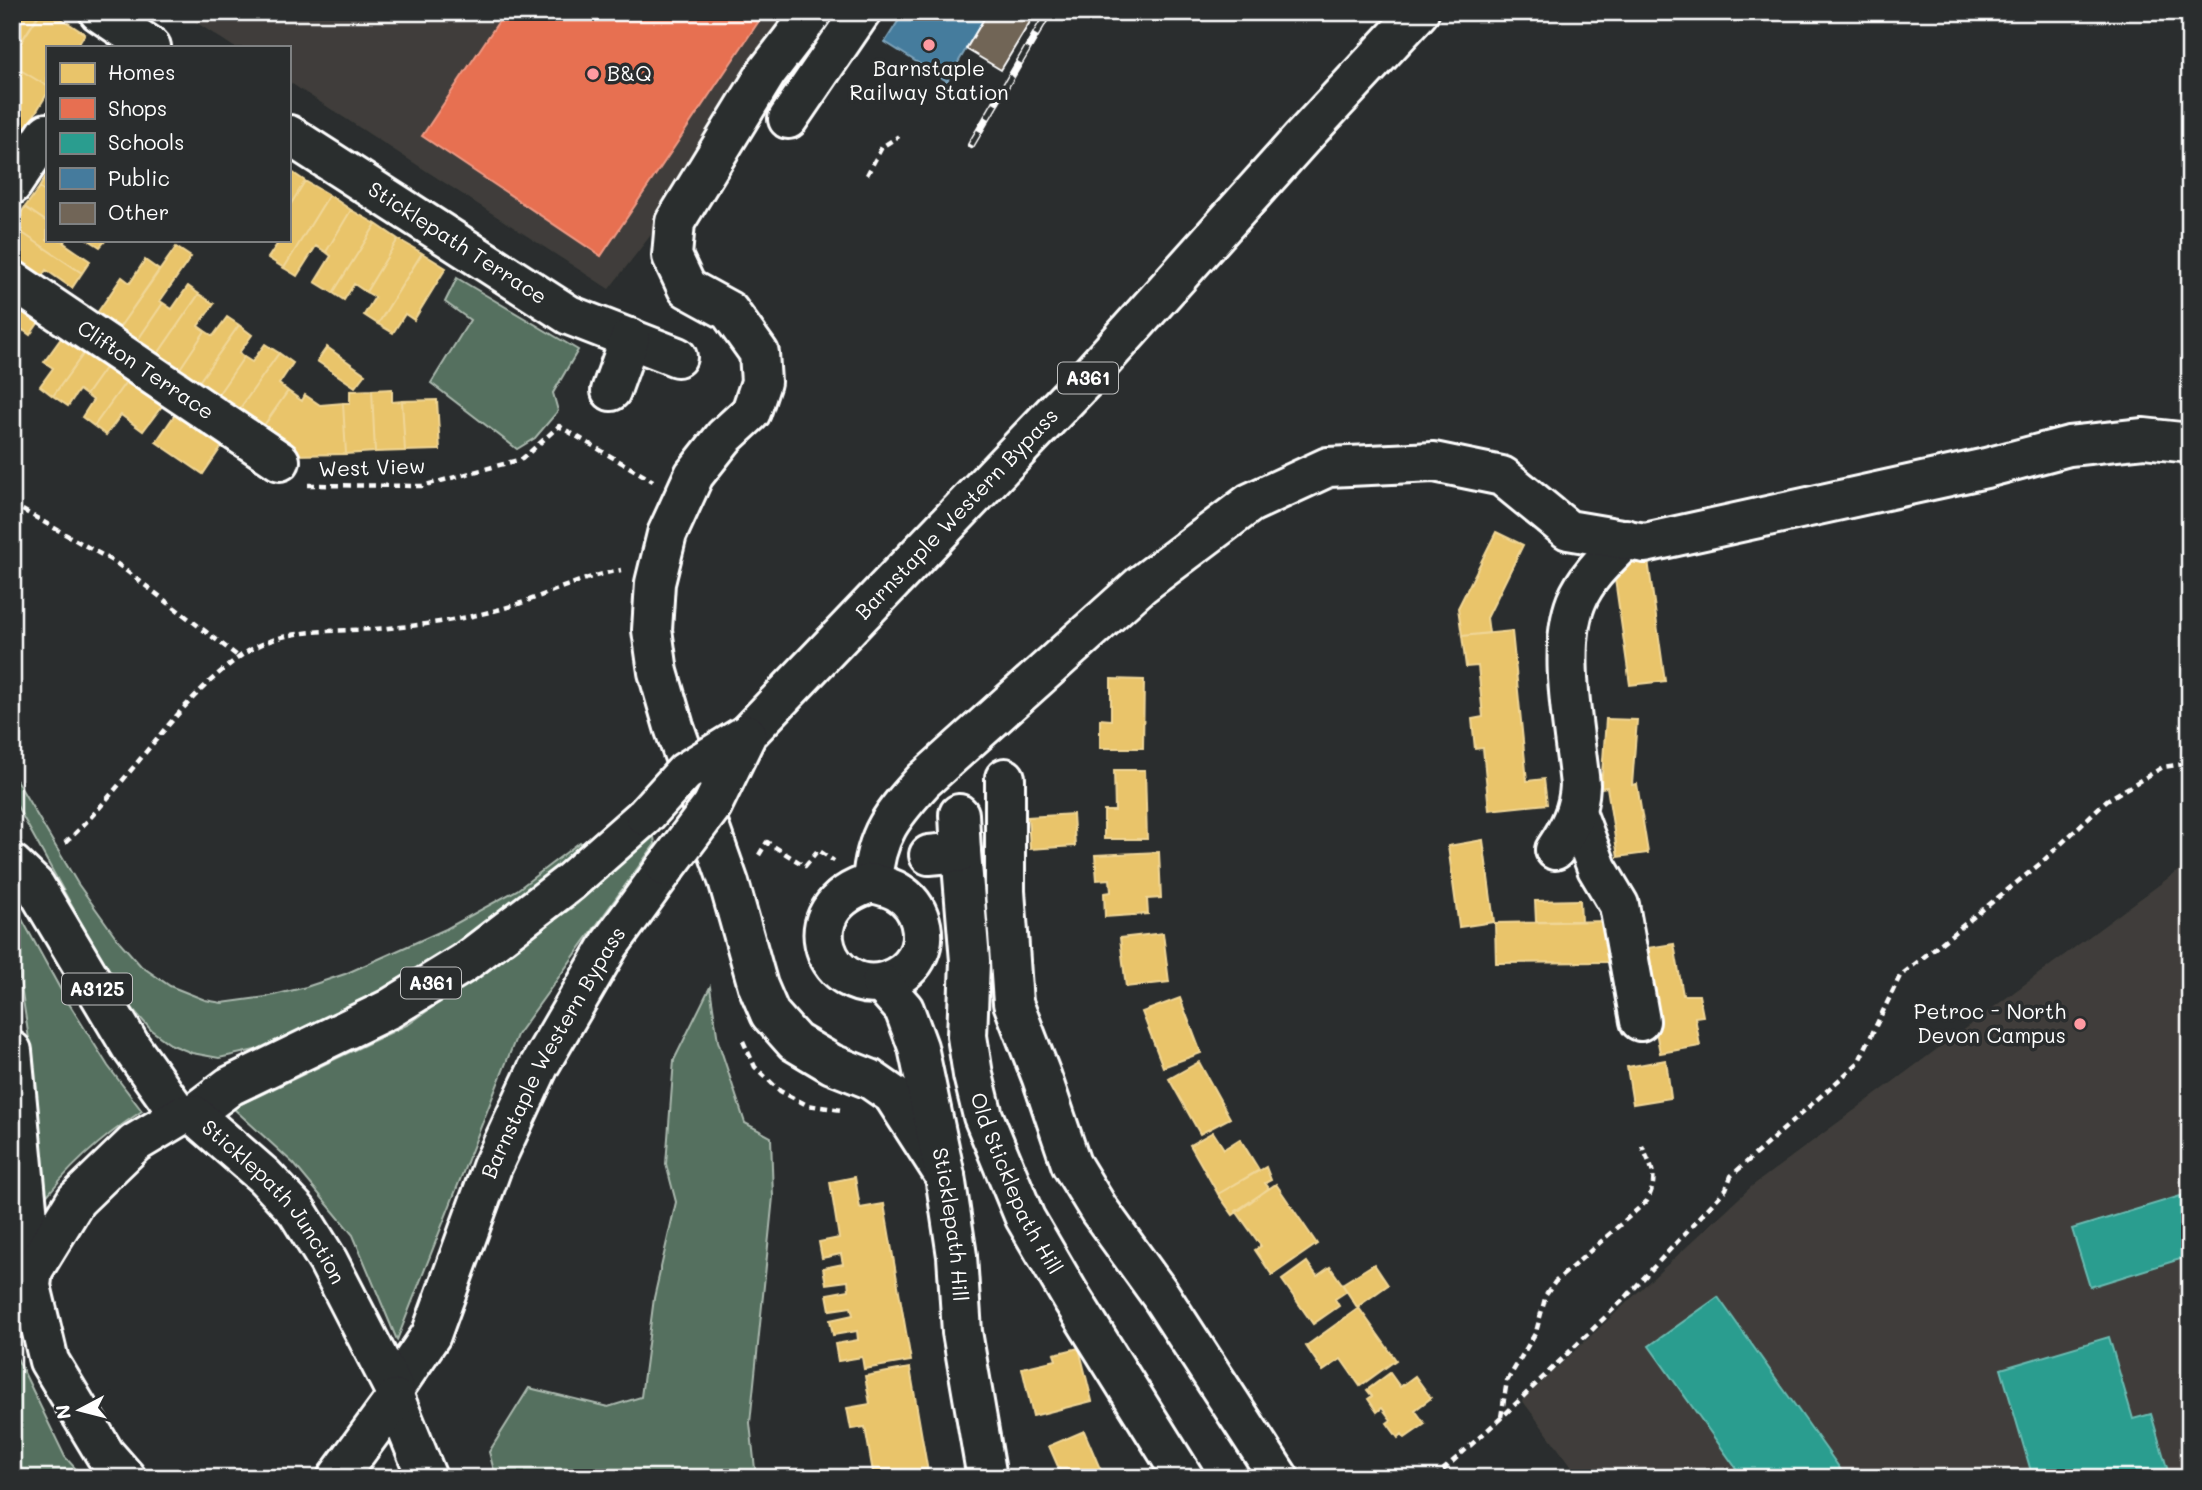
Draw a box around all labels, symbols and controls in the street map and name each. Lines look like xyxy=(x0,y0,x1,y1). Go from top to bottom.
marker: Barnstaple Railway Station xyxy=(921,37,937,53)
legend xyxy=(46,46,290,242)
place label: Barnstaple Railway Station xyxy=(849,54,1009,105)
text: Homes xyxy=(108,58,175,85)
place label: B&Q xyxy=(607,59,652,86)
marker: B&Q xyxy=(585,66,601,82)
text: Shops xyxy=(108,94,167,121)
text: Schools xyxy=(108,128,184,155)
text: Public xyxy=(108,164,170,191)
street label: Sticklepath Terrace xyxy=(363,174,553,309)
text: Other xyxy=(108,198,169,225)
street label: Clifton Terrace xyxy=(73,313,220,425)
road number: A361 xyxy=(1058,362,1118,394)
street label: Barnstaple Western Bypass xyxy=(849,402,1063,624)
street label: West View xyxy=(318,451,426,482)
street label: Barnstaple Western Bypass xyxy=(474,920,631,1182)
road number: A361 xyxy=(401,967,461,998)
road number: A3125 xyxy=(62,973,132,1004)
place label: Petroc - North Devon Campus xyxy=(1914,997,2066,1048)
marker: Petroc - North Devon Campus xyxy=(2072,1016,2088,1032)
street label: Old Sticklepath Hill xyxy=(966,1089,1070,1279)
street label: Sticklepath Junction xyxy=(197,1113,352,1288)
street label: Sticklepath Hill xyxy=(927,1145,975,1302)
north arrow xyxy=(46,1374,116,1444)
text: N xyxy=(49,1403,76,1421)

